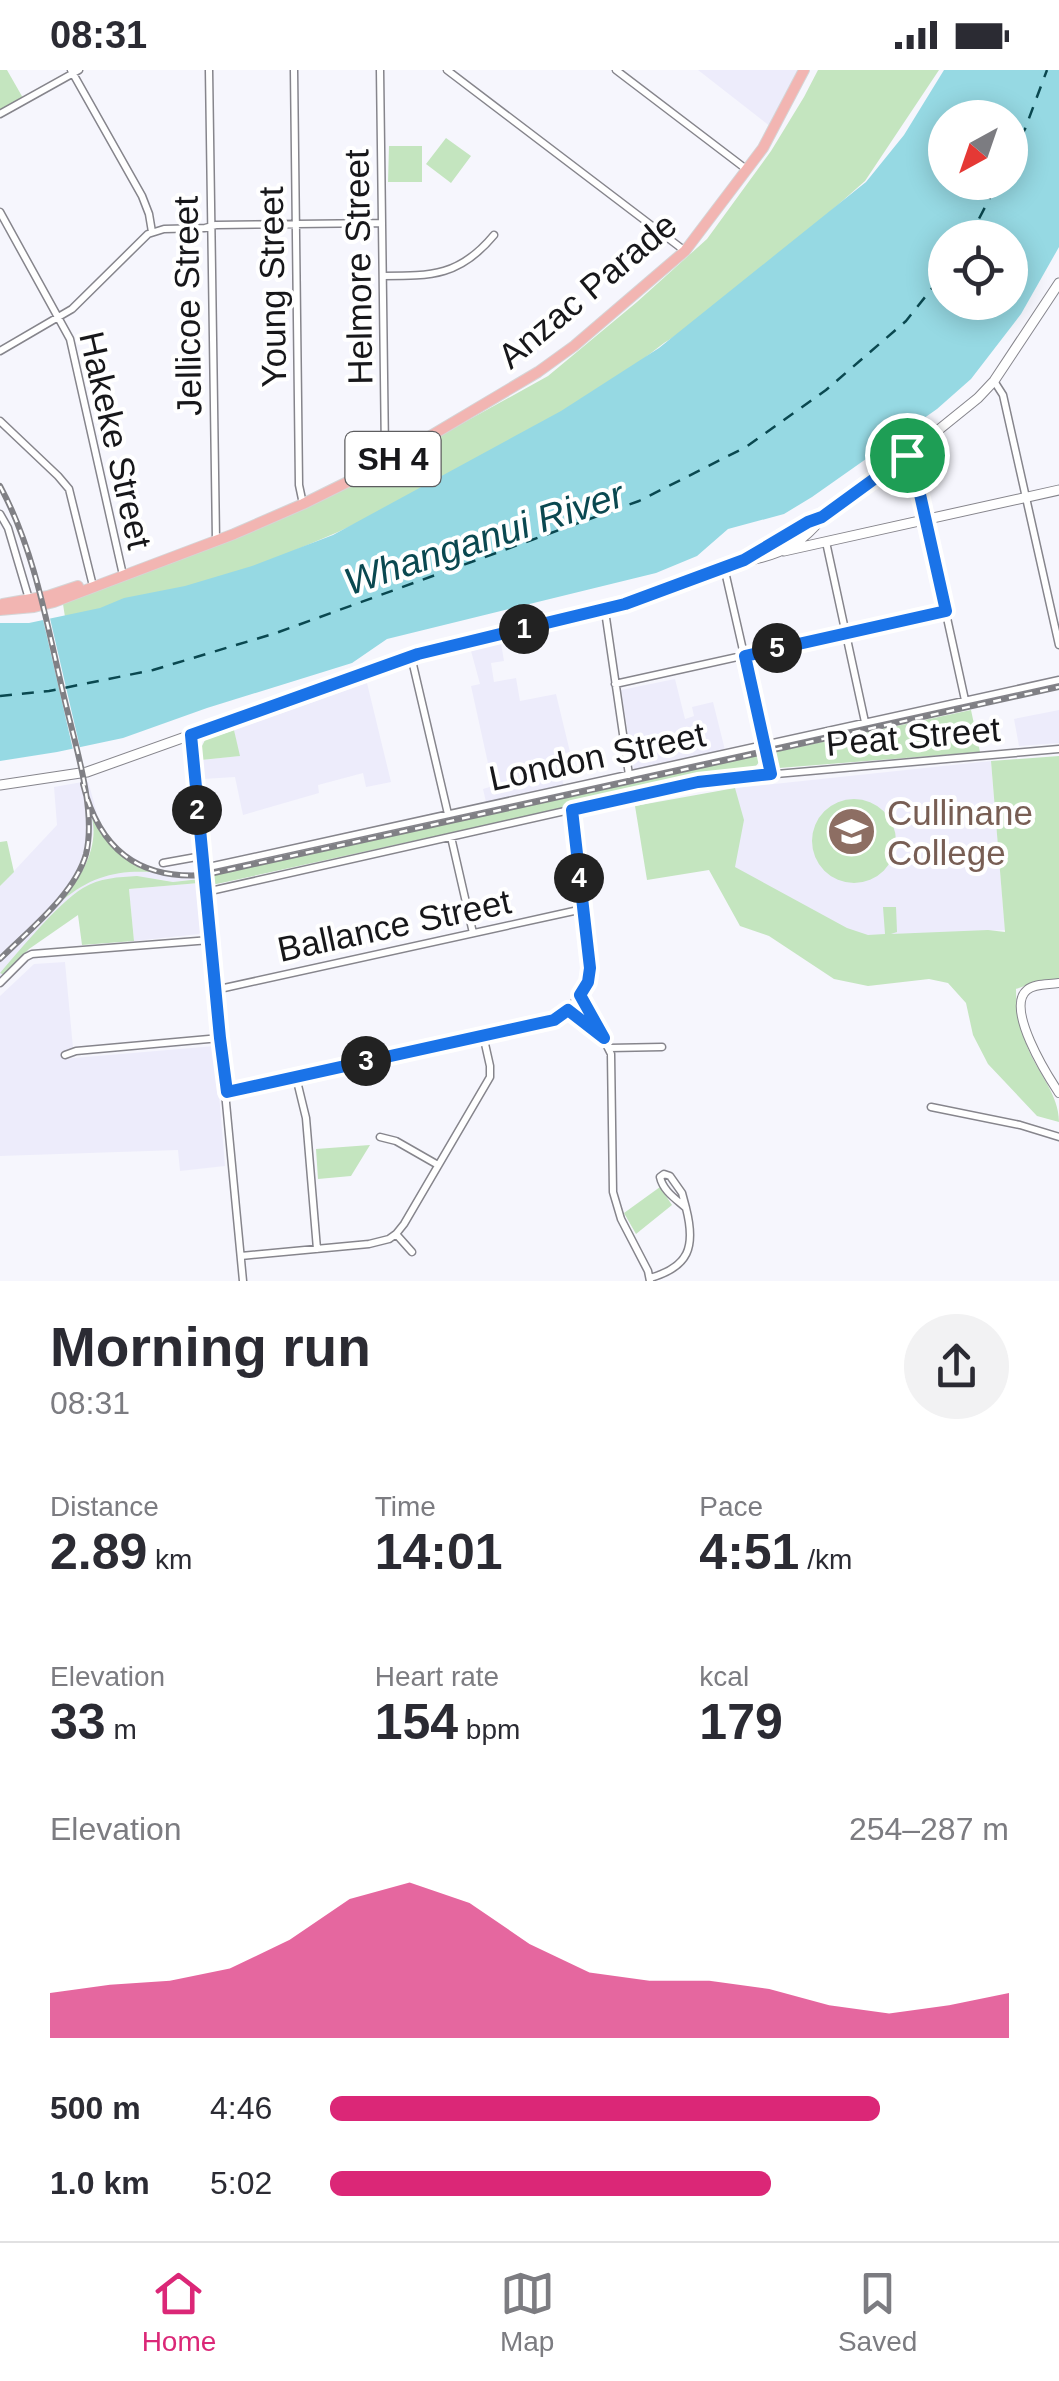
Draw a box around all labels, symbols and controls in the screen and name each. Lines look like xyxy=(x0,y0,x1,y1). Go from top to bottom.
text: 08:31 xyxy=(50,14,147,56)
north arrow xyxy=(928,100,1028,200)
map controls xyxy=(928,100,1028,320)
street label: Helmore Street xyxy=(336,149,380,385)
street label: Young Street xyxy=(251,186,293,388)
street label: Jellicoe Street xyxy=(166,195,208,416)
street label: Anzac Parade xyxy=(490,204,684,376)
button: locate xyxy=(928,220,1028,320)
street label: Hakeke Street xyxy=(72,328,160,553)
pin xyxy=(865,413,950,498)
icon: arrive xyxy=(880,428,935,483)
road number: SH 4 xyxy=(346,432,440,486)
water label: Whanganui River xyxy=(339,473,630,603)
pin: 1 xyxy=(499,604,549,654)
text: 1 xyxy=(516,613,532,644)
pin: 5 xyxy=(752,623,802,673)
text: 5 xyxy=(769,632,785,663)
street label: Peat Street xyxy=(824,709,1002,763)
street label: London Street xyxy=(485,714,709,798)
pin: 2 xyxy=(172,785,222,835)
place label: Cullinane College xyxy=(887,793,1033,872)
text: 2 xyxy=(189,794,205,825)
school or university icon: Cullinane College xyxy=(826,806,878,858)
pin: 4 xyxy=(554,853,604,903)
text: 4 xyxy=(571,862,587,893)
street label: Ballance Street xyxy=(274,881,514,969)
pin: 3 xyxy=(341,1036,391,1086)
text: 3 xyxy=(358,1045,374,1076)
button: share xyxy=(904,1314,1009,1419)
text: Morning run xyxy=(50,1316,371,1378)
text: 08:31 xyxy=(50,1385,130,1421)
text: Distance xyxy=(50,1491,159,1522)
text: Time xyxy=(375,1491,436,1522)
text: Pace xyxy=(699,1491,763,1522)
text: 2.89 xyxy=(50,1524,147,1580)
text: 14:01 xyxy=(375,1524,503,1580)
text: 4:51 xyxy=(699,1524,799,1580)
text: km xyxy=(147,1544,192,1575)
text: /km xyxy=(799,1544,852,1575)
text: Elevation xyxy=(50,1661,165,1692)
text: Heart rate xyxy=(375,1661,499,1692)
text: kcal xyxy=(699,1661,749,1692)
text: 33 xyxy=(50,1694,106,1750)
text: 154 xyxy=(375,1694,458,1750)
text: 179 xyxy=(699,1694,783,1750)
text: m xyxy=(106,1714,137,1745)
text: bpm xyxy=(458,1714,520,1745)
text: Elevation xyxy=(50,1811,182,1847)
text: 254–287 m xyxy=(849,1811,1009,1847)
text: 500 m xyxy=(50,2090,141,2126)
text: 4:46 xyxy=(210,2090,272,2126)
text: 1.0 km xyxy=(50,2165,150,2201)
text: 5:02 xyxy=(210,2165,272,2201)
tab: Home xyxy=(142,2266,216,2358)
tab: Map xyxy=(500,2266,555,2358)
tab: Saved xyxy=(838,2266,917,2358)

